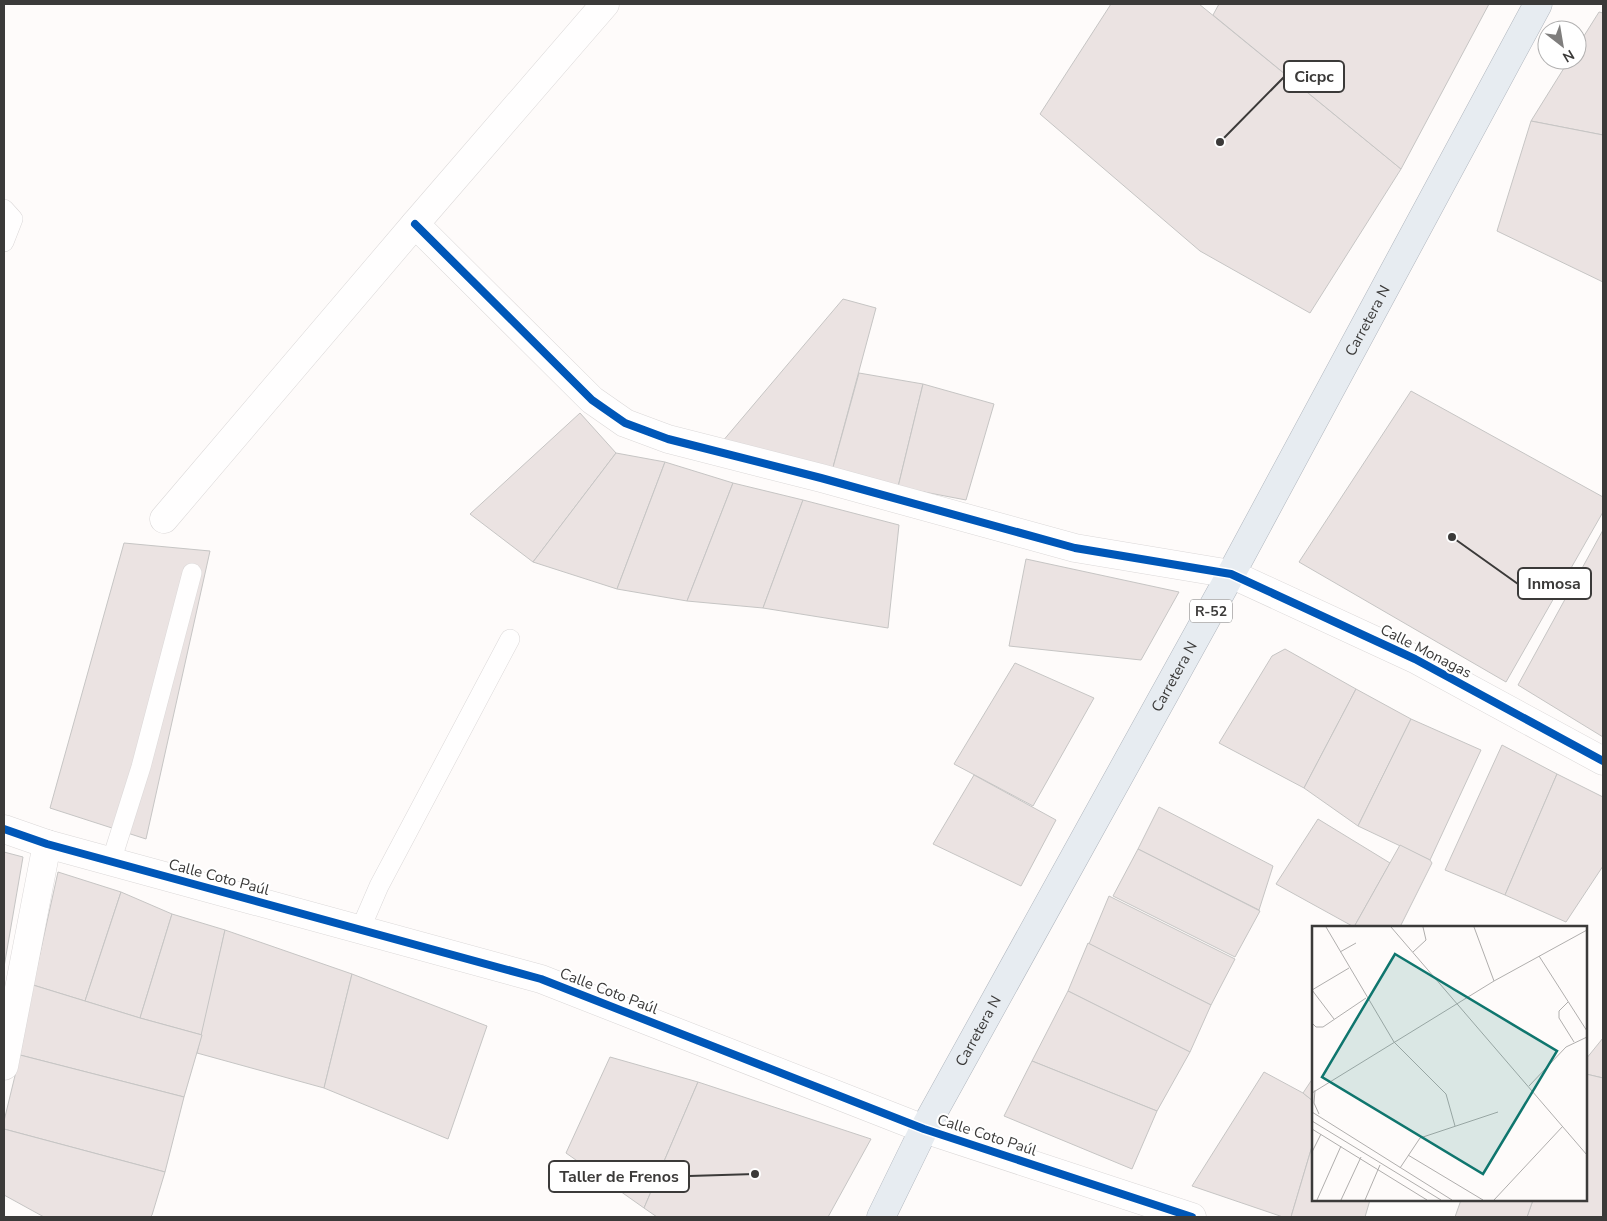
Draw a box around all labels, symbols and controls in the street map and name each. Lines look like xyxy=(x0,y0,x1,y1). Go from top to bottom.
north arrow xyxy=(1537,20,1587,70)
text: N xyxy=(1559,45,1578,67)
callout: Cicpc xyxy=(1284,61,1344,92)
text: Cicpc xyxy=(1294,66,1334,88)
street label: Carretera N xyxy=(1340,282,1395,360)
callout: Inmosa xyxy=(1518,568,1591,599)
text: Inmosa xyxy=(1527,573,1581,595)
road number: R-52 xyxy=(1190,600,1232,622)
street label: Calle Monagas xyxy=(1377,619,1475,683)
street label: Carretera N xyxy=(1147,638,1202,715)
street label: Calle Coto Paúl xyxy=(166,854,272,900)
inset map xyxy=(1312,926,1587,1201)
street label: Calle Coto Paúl xyxy=(557,963,661,1019)
street label: Carretera N xyxy=(951,992,1006,1070)
street label: Calle Coto Paúl xyxy=(935,1109,1040,1161)
callout: Taller de Frenos xyxy=(549,1161,689,1192)
text: Taller de Frenos xyxy=(559,1166,679,1188)

